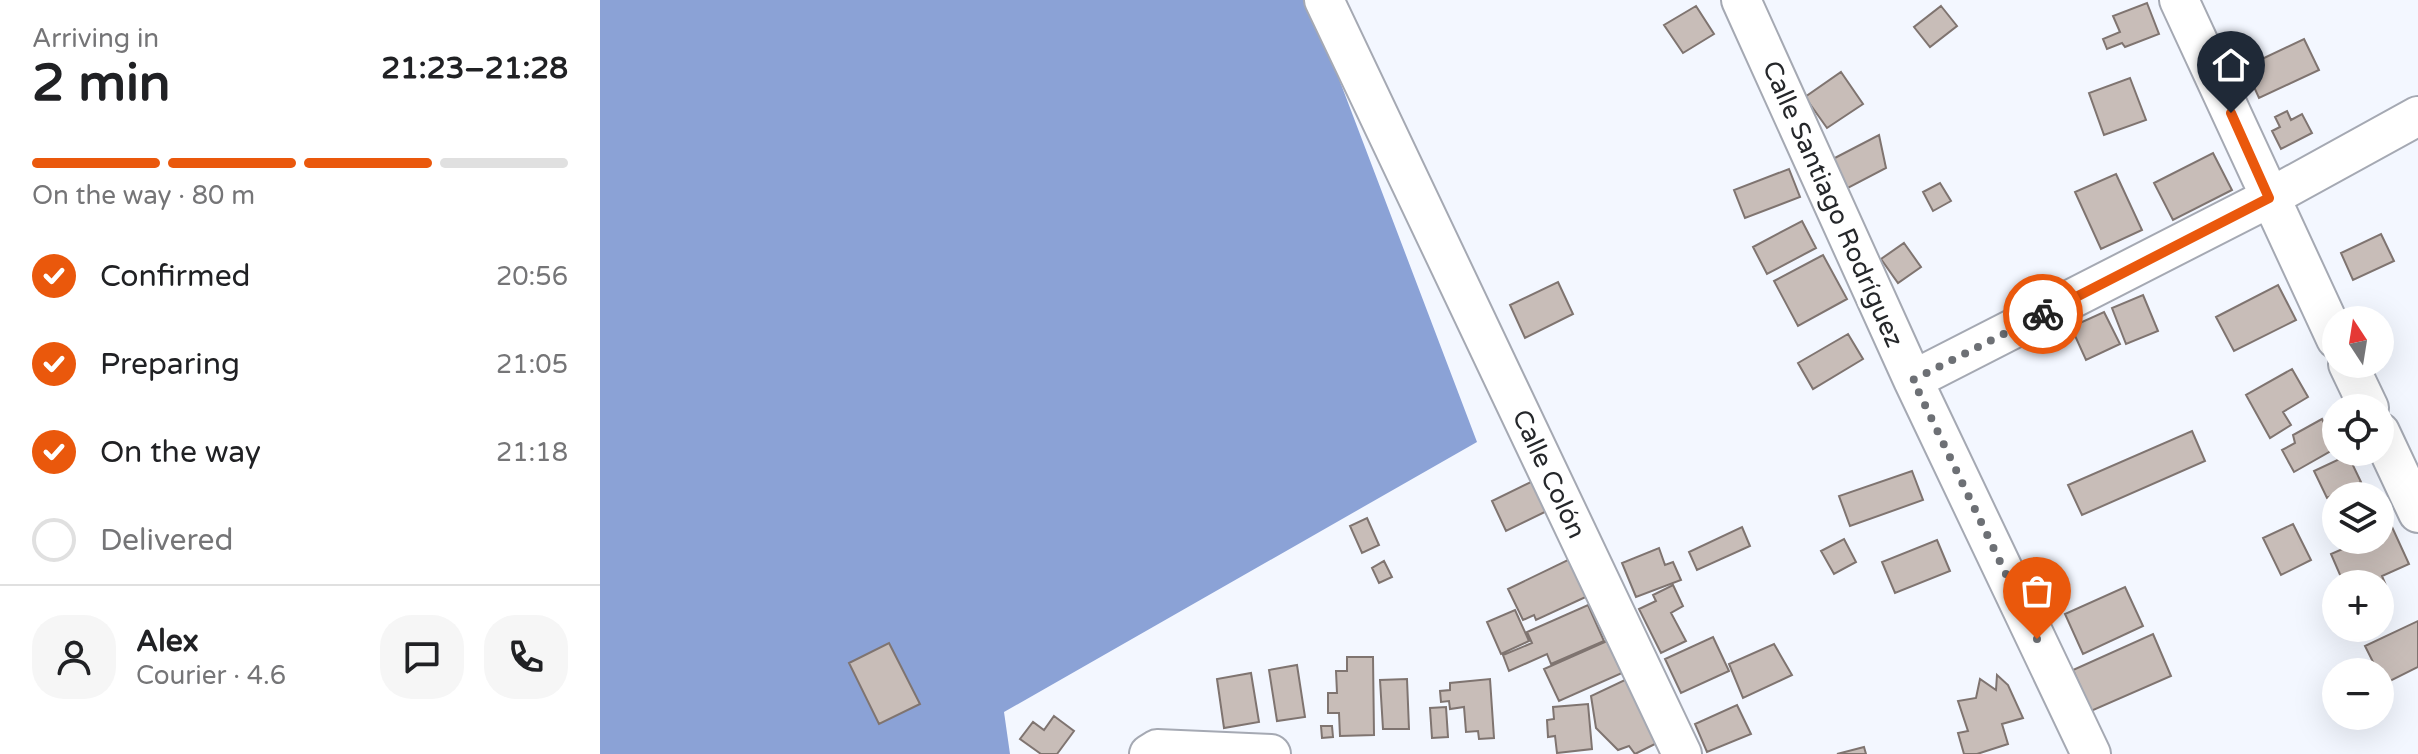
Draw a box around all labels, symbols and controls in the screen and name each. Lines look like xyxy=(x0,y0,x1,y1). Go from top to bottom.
text: Arriving in xyxy=(32,23,159,54)
pin xyxy=(2197,31,2265,113)
icon: home xyxy=(2209,43,2253,87)
text: 21:23–21:28 xyxy=(381,50,568,87)
text: 2 min xyxy=(32,52,171,115)
street label: Calle Santiago Rodríguez xyxy=(1756,56,1910,352)
text: On the way · 80 m xyxy=(32,180,255,211)
icon: check xyxy=(32,254,76,298)
text: Confirmed xyxy=(100,258,251,295)
text: 20:56 xyxy=(496,261,568,292)
courier xyxy=(2003,274,2083,354)
icon: bike xyxy=(2021,292,2065,336)
north arrow xyxy=(2322,306,2394,378)
map controls xyxy=(2322,306,2394,730)
icon: check xyxy=(32,342,76,386)
text: Preparing xyxy=(100,346,240,383)
text: 21:05 xyxy=(496,349,568,380)
button: locate xyxy=(2322,394,2394,466)
street label: Calle Colón xyxy=(1506,405,1592,543)
icon: check xyxy=(32,430,76,474)
text: On the way xyxy=(100,434,261,471)
text: 21:18 xyxy=(496,437,568,468)
button: layers xyxy=(2322,482,2394,554)
text: Delivered xyxy=(100,522,234,559)
pin xyxy=(2003,557,2071,639)
icon: bag xyxy=(2015,569,2059,613)
button: + xyxy=(2322,570,2394,642)
button: person xyxy=(32,615,116,699)
button: chat xyxy=(380,615,464,699)
button: phone xyxy=(484,615,568,699)
text: Alex xyxy=(136,623,199,660)
button: − xyxy=(2322,658,2394,730)
text: Courier · 4.6 xyxy=(136,660,286,691)

